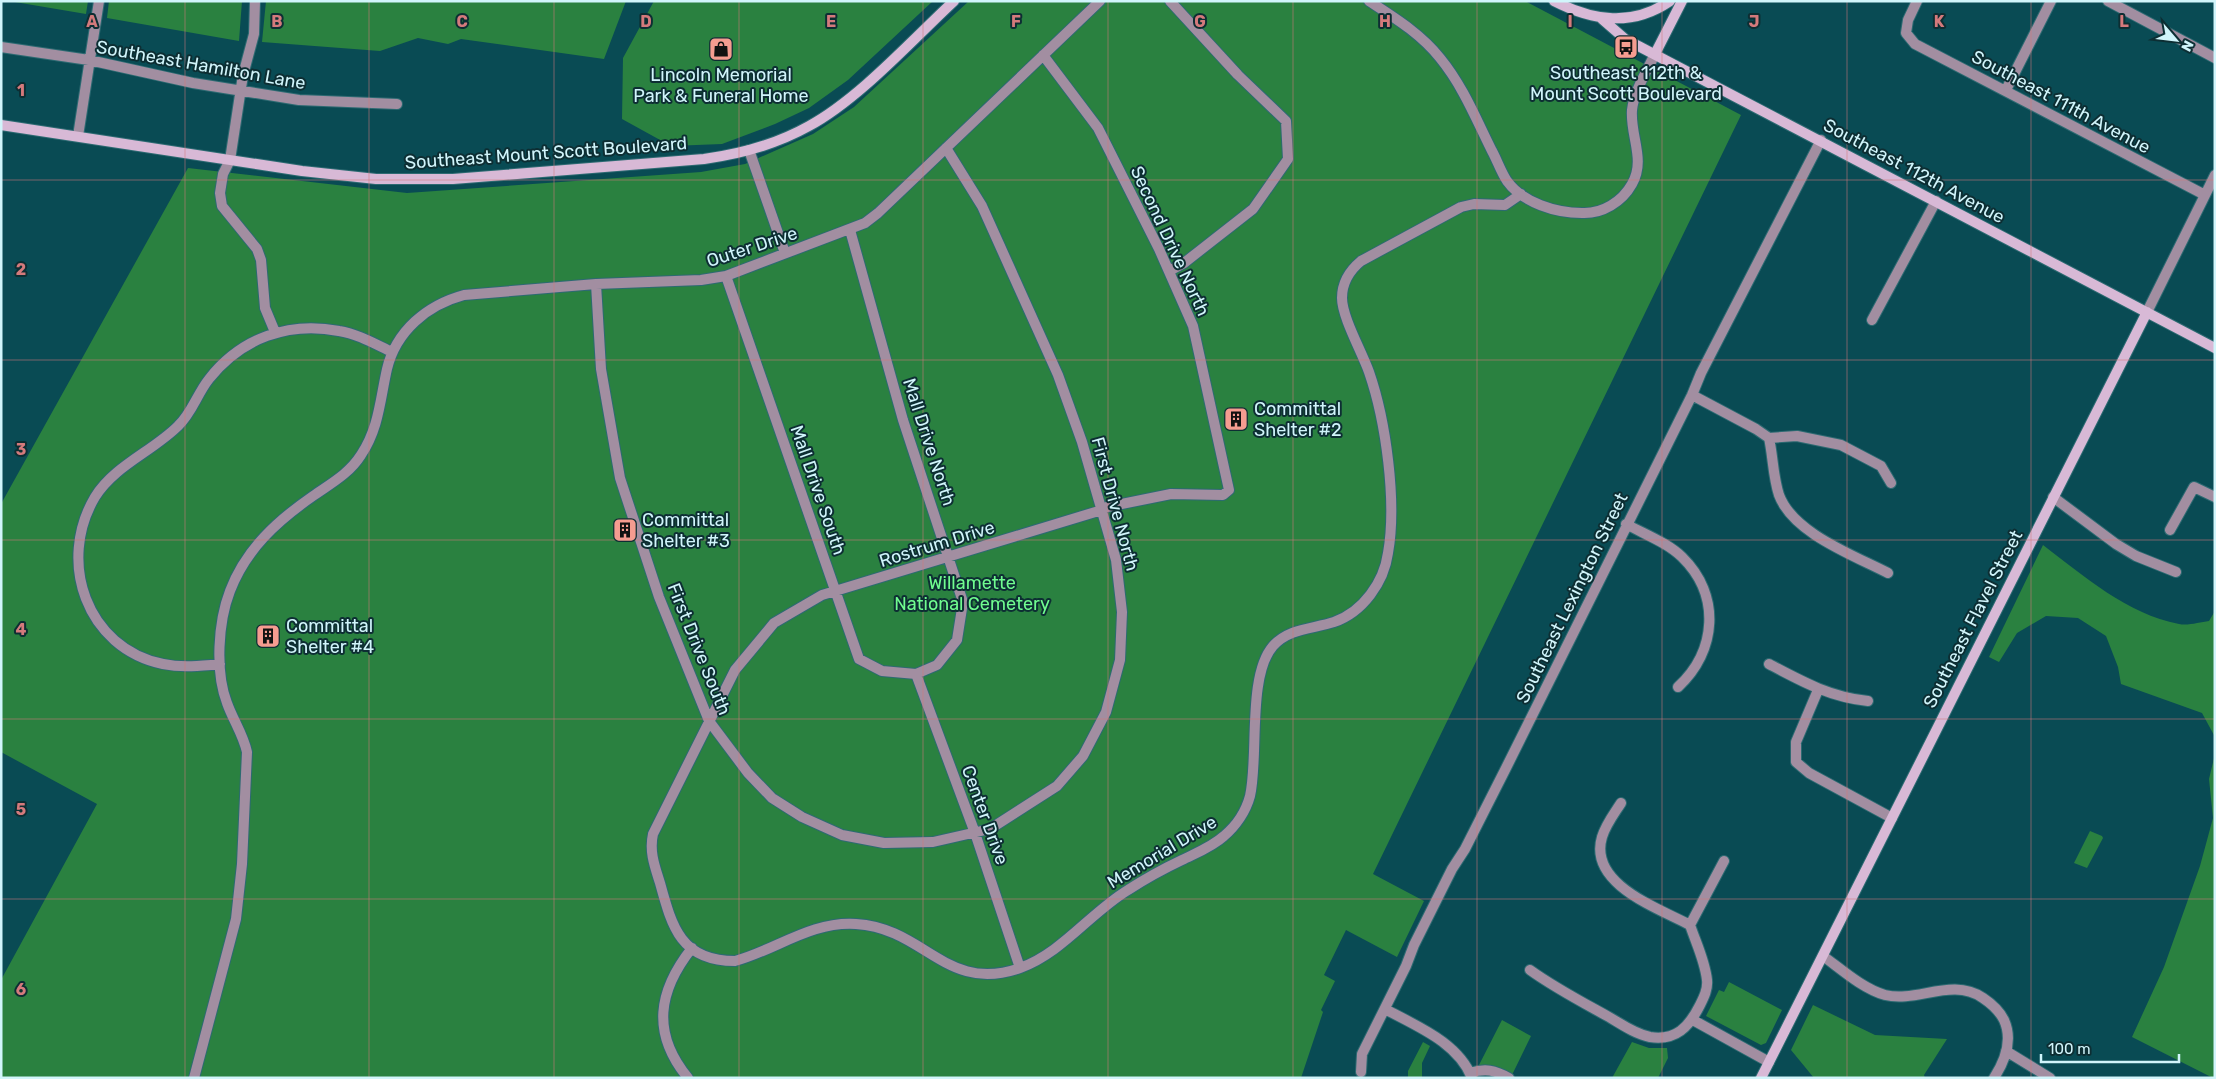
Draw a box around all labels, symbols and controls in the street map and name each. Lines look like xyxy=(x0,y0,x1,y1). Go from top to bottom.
text: A xyxy=(86,12,98,31)
text: B xyxy=(271,12,283,31)
text: C xyxy=(456,12,468,31)
text: D xyxy=(640,12,652,31)
text: E xyxy=(826,12,836,31)
text: F xyxy=(1011,12,1021,31)
text: G xyxy=(1194,12,1206,31)
text: H xyxy=(1379,12,1391,31)
text: I xyxy=(1567,12,1573,31)
text: J xyxy=(1749,12,1759,31)
text: K xyxy=(1934,12,1945,31)
text: L xyxy=(2119,12,2129,31)
north arrow xyxy=(2151,15,2201,65)
bus stop icon: Southeast 112th & Mount Scott Boulevard xyxy=(1613,34,1639,60)
street label: Southeast Hamilton Lane xyxy=(95,36,307,94)
shop icon: Lincoln Memorial Park & Funeral Home xyxy=(708,36,734,62)
text: N xyxy=(2177,37,2197,54)
street label: Southeast 111th Avenue xyxy=(1968,46,2154,158)
place label: Southeast 112th & Mount Scott Boulevard xyxy=(1530,62,1722,105)
place label: Lincoln Memorial Park & Funeral Home xyxy=(633,64,809,107)
text: 1 xyxy=(17,81,25,100)
street label: Southeast 112th Avenue xyxy=(1820,114,2008,228)
street label: Southeast Mount Scott Boulevard xyxy=(404,132,688,174)
street label: Second Drive North xyxy=(1126,162,1214,320)
street label: Outer Drive xyxy=(704,222,800,272)
text: 2 xyxy=(16,260,26,279)
street label: Mall Drive North xyxy=(898,375,960,509)
place label: Committal Shelter #2 xyxy=(1254,398,1342,441)
building icon: Committal Shelter #2 xyxy=(1223,406,1249,432)
street label: Mall Drive South xyxy=(786,422,850,558)
street label: First Drive North xyxy=(1087,435,1143,573)
text: 3 xyxy=(16,440,26,459)
street label: Southeast Lexington Street xyxy=(1511,489,1633,707)
place label: Committal Shelter #3 xyxy=(642,509,730,552)
street label: Rostrum Drive xyxy=(877,516,997,572)
building icon: Committal Shelter #3 xyxy=(612,517,638,543)
street label: Southeast Flavel Street xyxy=(1919,527,2027,711)
park label: Willamette National Cemetery xyxy=(894,572,1050,615)
street label: First Drive South xyxy=(662,580,736,718)
place label: Committal Shelter #4 xyxy=(286,615,374,658)
text: 4 xyxy=(16,620,27,639)
building icon: Committal Shelter #4 xyxy=(255,623,281,649)
street label: Center Drive xyxy=(957,762,1013,868)
text: 5 xyxy=(16,800,26,819)
street label: Memorial Drive xyxy=(1103,811,1221,893)
text: 6 xyxy=(16,980,26,999)
scale bar xyxy=(2041,1032,2178,1064)
text: 100 m xyxy=(2048,1040,2090,1058)

